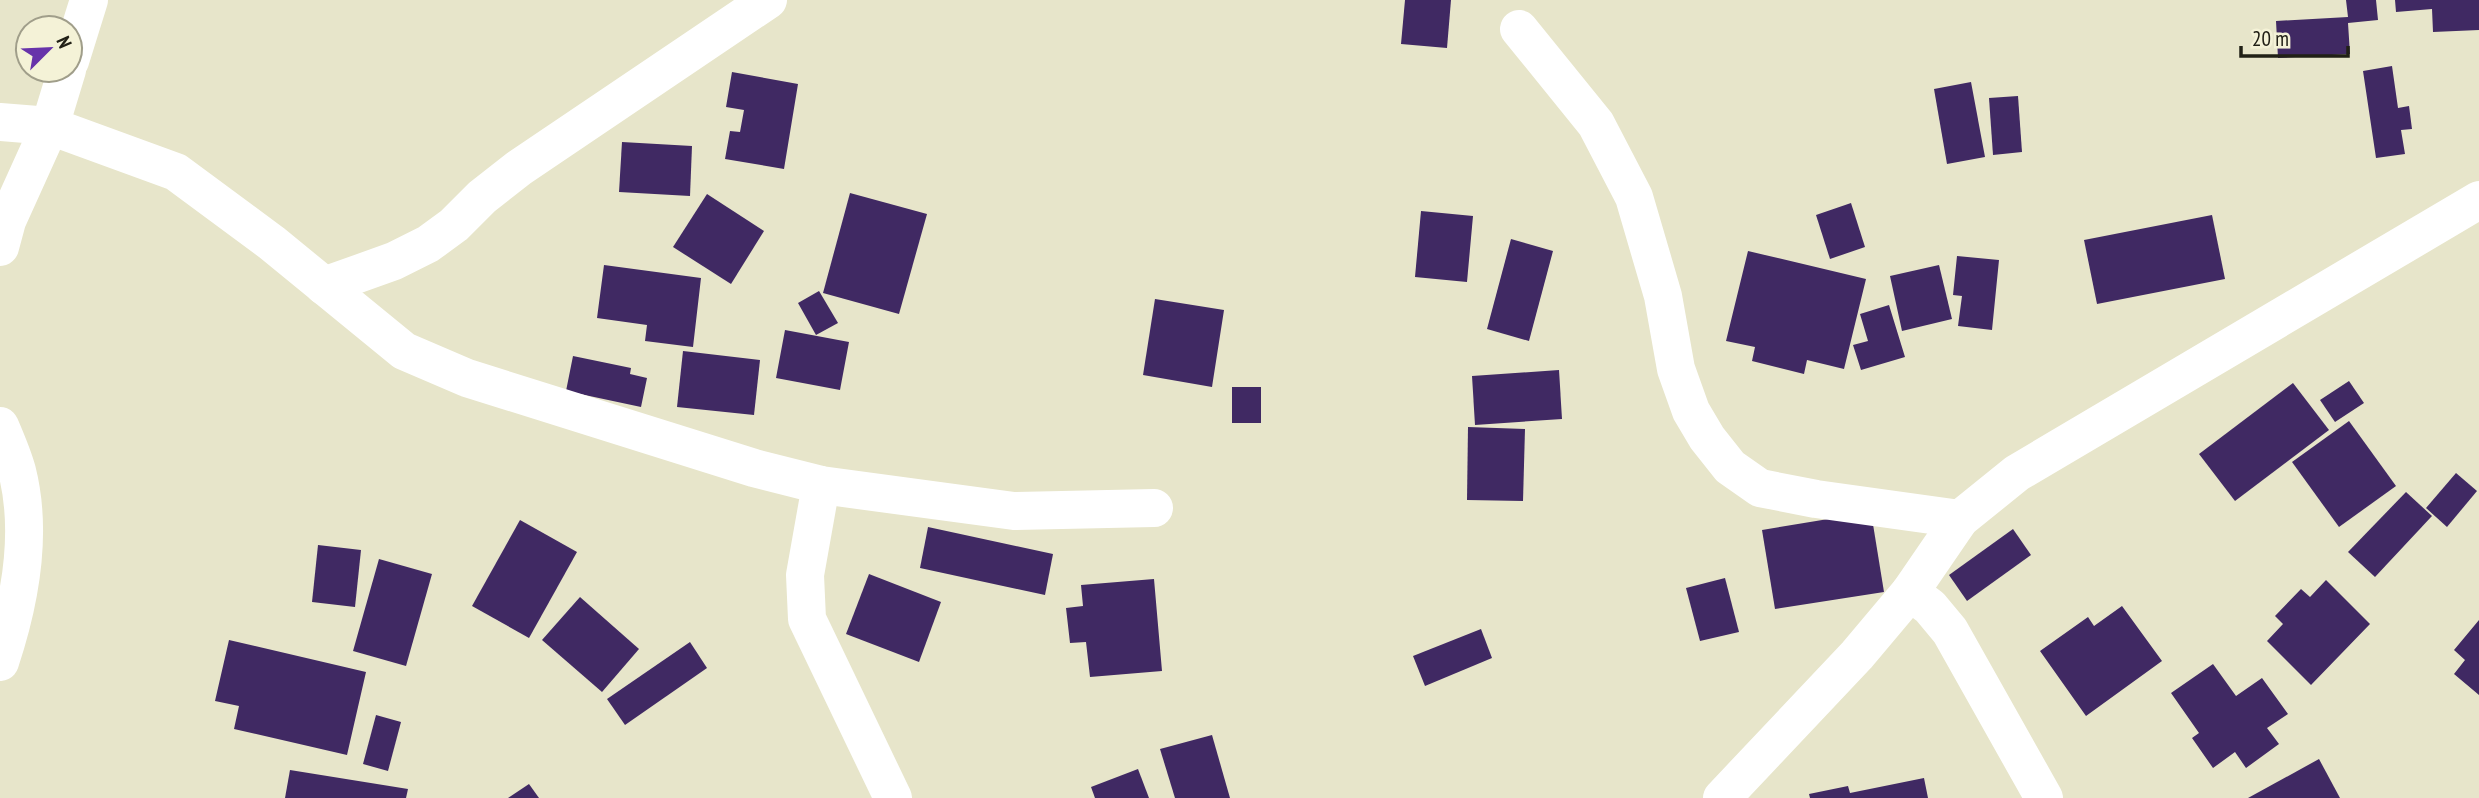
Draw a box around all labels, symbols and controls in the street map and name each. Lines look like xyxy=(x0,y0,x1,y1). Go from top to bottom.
north arrow xyxy=(14,14,84,84)
scale bar xyxy=(2241,14,2348,58)
text: 20 m xyxy=(2252,25,2289,52)
text: N xyxy=(51,33,78,52)

